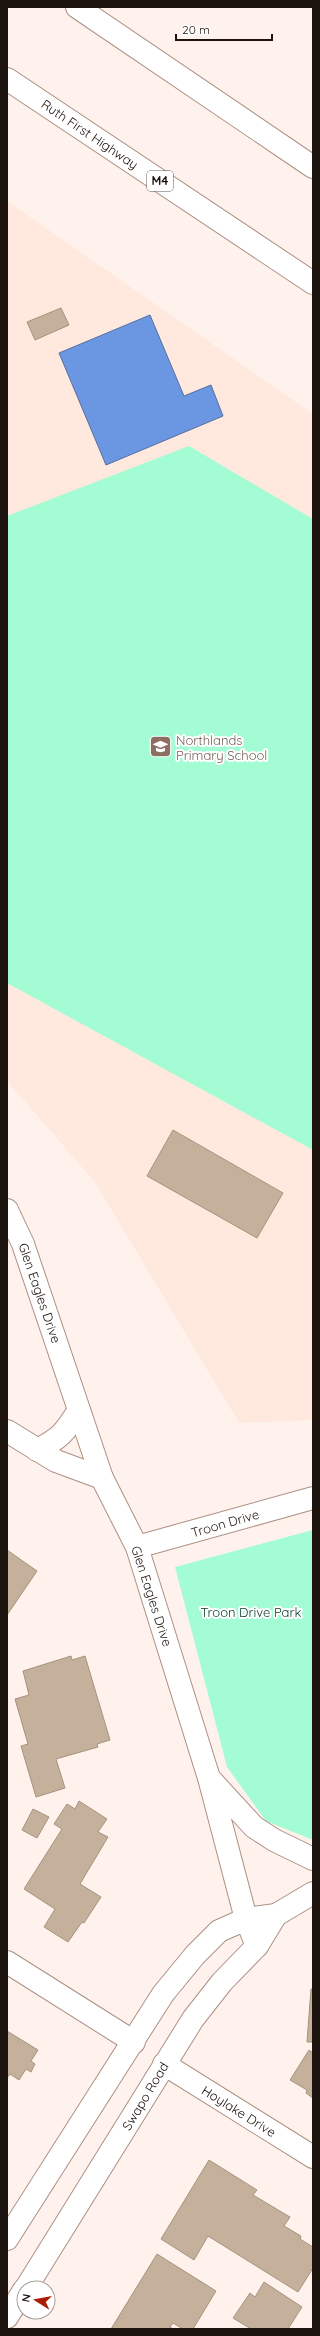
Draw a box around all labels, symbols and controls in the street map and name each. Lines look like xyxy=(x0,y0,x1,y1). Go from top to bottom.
scale bar xyxy=(176,16,272,42)
text: 20 m xyxy=(182,22,210,37)
street label: Ruth First Highway xyxy=(39,96,141,172)
road number: M4 xyxy=(147,171,173,191)
place label: Northlands Primary School xyxy=(176,732,267,763)
school or university icon: Northlands Primary School xyxy=(147,734,173,760)
street label: Glen Eagles Drive xyxy=(15,1241,65,1345)
street label: Troon Drive xyxy=(189,1506,261,1540)
street label: Glen Eagles Drive xyxy=(128,1544,176,1648)
park label: Troon Drive Park xyxy=(201,1604,302,1620)
street label: Swapo Road xyxy=(118,2059,172,2133)
street label: Hoylake Drive xyxy=(199,2082,279,2140)
north arrow xyxy=(16,2280,56,2320)
text: N xyxy=(19,2293,34,2303)

